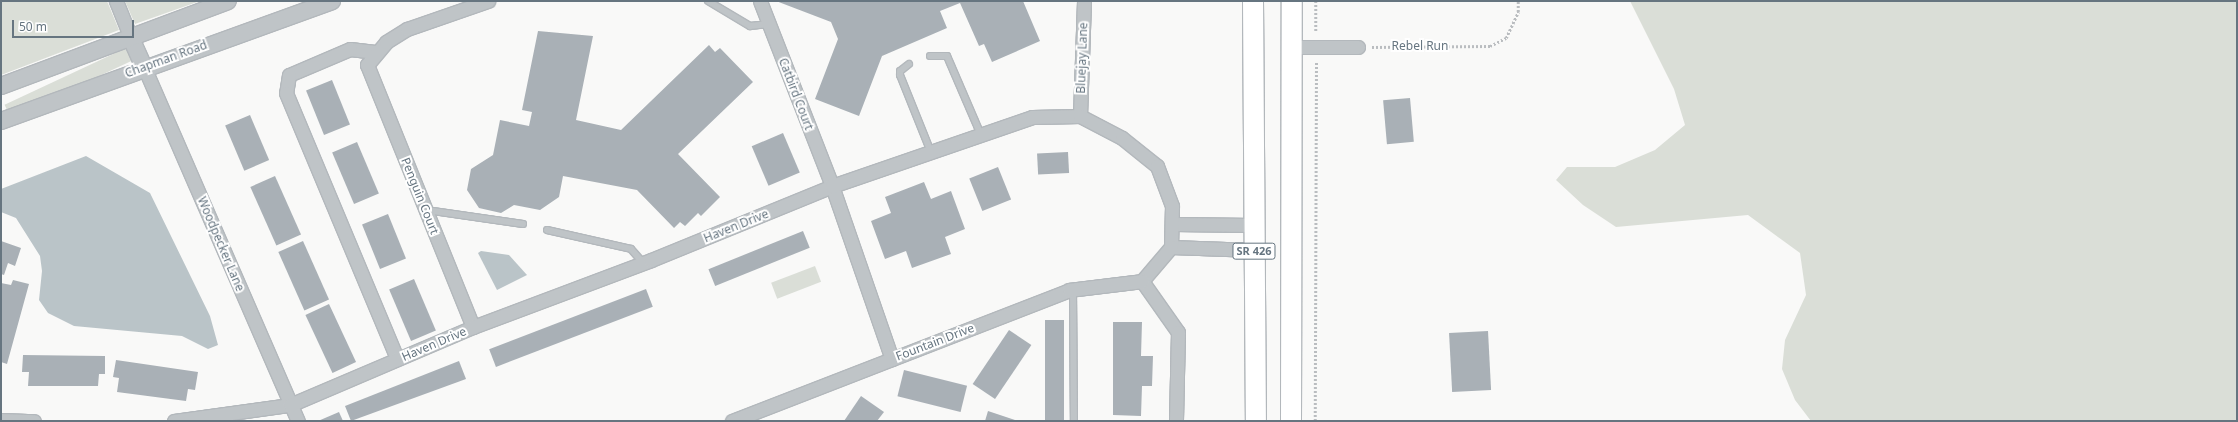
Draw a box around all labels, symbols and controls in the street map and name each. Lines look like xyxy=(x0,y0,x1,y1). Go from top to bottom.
scale bar xyxy=(14,12,136,38)
text: 50 m xyxy=(19,18,47,35)
street label: Bluejay Lane xyxy=(1074,22,1090,94)
street label: Chapman Road xyxy=(123,37,209,81)
street label: Rebel Run xyxy=(1392,39,1448,53)
street label: Catbird Court xyxy=(776,56,816,132)
street label: Penguin Court xyxy=(398,156,442,236)
street label: Woodpecker Lane xyxy=(195,195,247,293)
street label: Haven Drive xyxy=(701,206,771,246)
road number: SR 426 xyxy=(1232,242,1276,260)
street label: Fountain Drive xyxy=(894,320,976,364)
street label: Haven Drive xyxy=(400,324,468,364)

